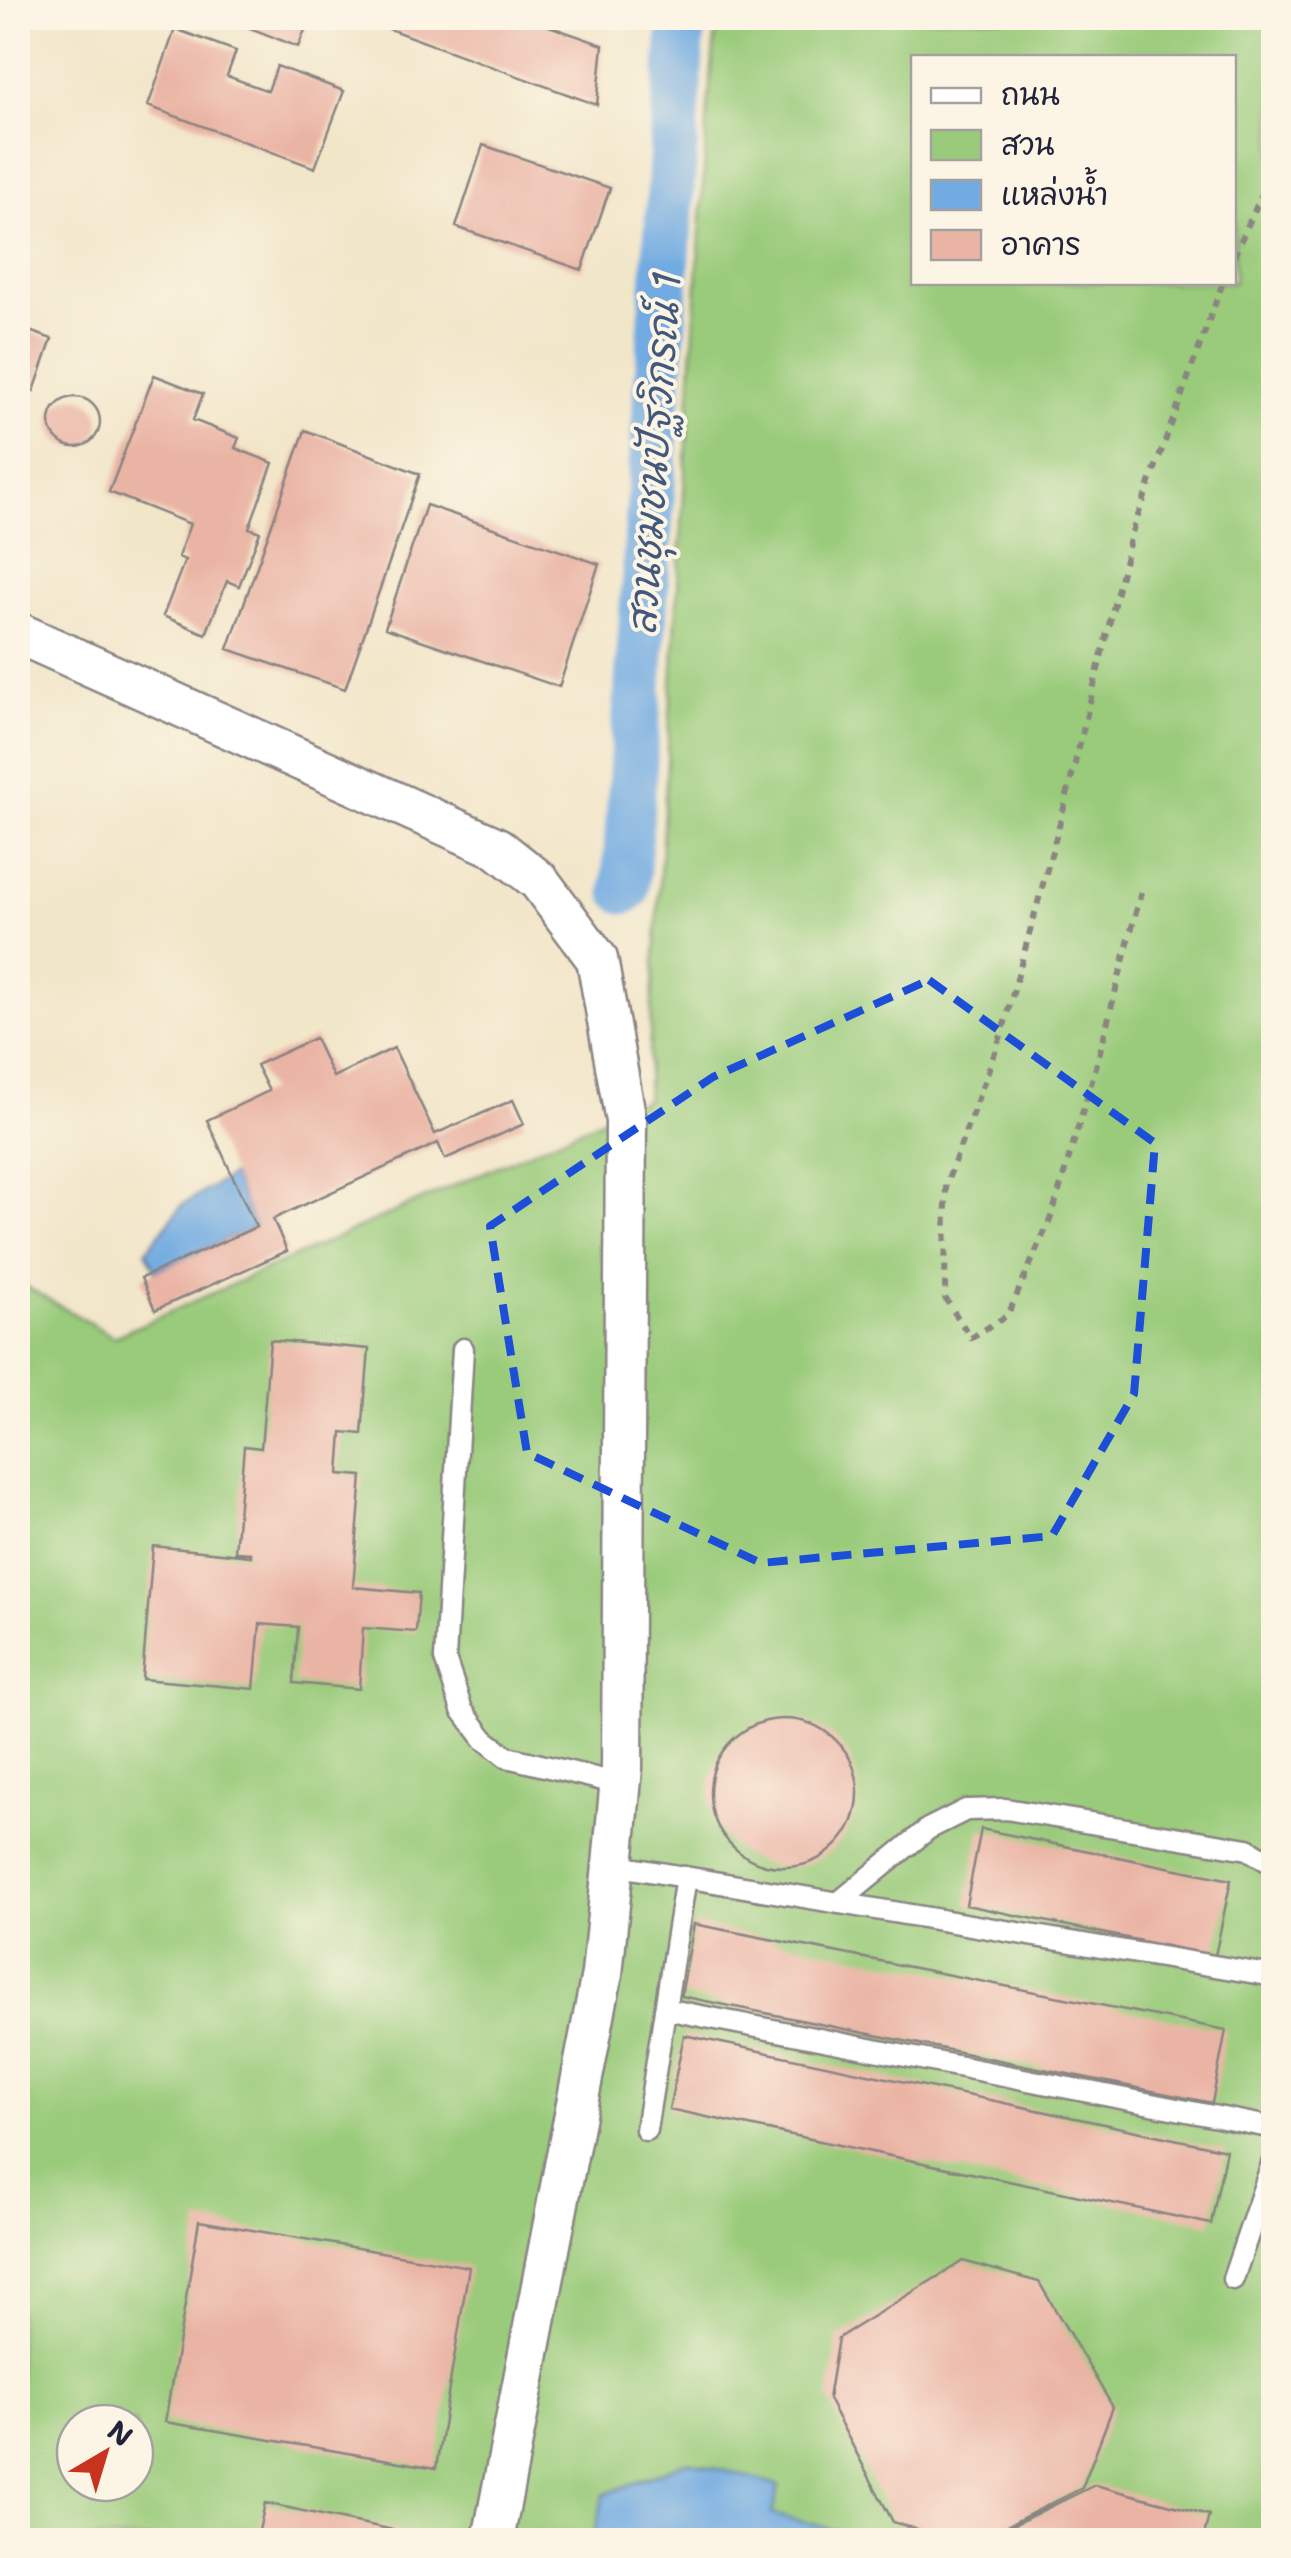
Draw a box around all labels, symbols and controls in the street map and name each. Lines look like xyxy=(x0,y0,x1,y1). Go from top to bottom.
legend xyxy=(911,55,1236,285)
text: ถนน xyxy=(1001,74,1060,115)
text: สวน xyxy=(1001,124,1055,165)
text: แหล่งน้ำ xyxy=(1001,167,1108,215)
text: อาคาร xyxy=(1001,224,1081,265)
water label: สวนชุมชนปัฐวิกรณ์ 1 xyxy=(614,271,697,637)
north arrow xyxy=(55,2403,155,2503)
text: N xyxy=(100,2411,141,2455)

